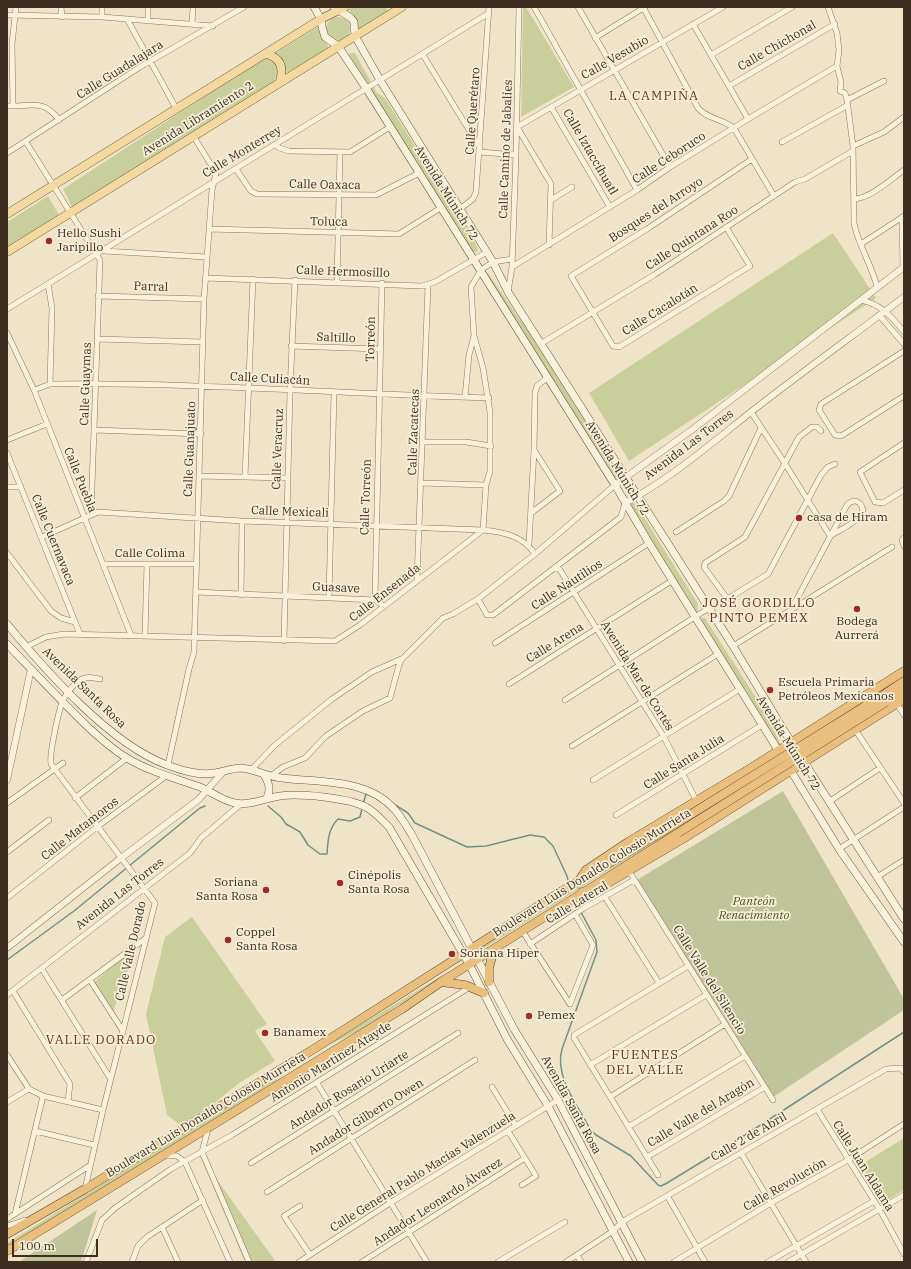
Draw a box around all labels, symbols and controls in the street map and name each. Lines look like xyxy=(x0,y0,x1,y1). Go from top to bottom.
street label: Calle Chichonal xyxy=(735,18,819,74)
street label: Calle Vesubio xyxy=(579,33,651,83)
street label: Calle Guadalajara xyxy=(74,38,166,102)
street label: Calle Querétaro xyxy=(463,67,483,155)
street label: Avenida Libramiento 2 xyxy=(139,79,257,159)
street label: Calle Camino de Jabalíes xyxy=(496,79,516,219)
district label: LA CAMPIÑA xyxy=(609,88,699,104)
street label: Calle Iztaccíhuatl xyxy=(560,106,620,198)
street label: Calle Monterrey xyxy=(200,123,284,181)
street label: Calle Ceboruco xyxy=(630,129,708,187)
street label: Avenida Múnich 72 xyxy=(411,143,481,243)
street label: Bosques del Arroyo xyxy=(606,174,706,246)
street label: Calle Oaxaca xyxy=(289,177,361,193)
street label: Calle Quintana Roo xyxy=(643,203,741,273)
street label: Toluca xyxy=(310,214,348,230)
place label: Hello Sushi Jaripillo xyxy=(57,227,121,255)
marker: Hello Sushi Jaripillo xyxy=(44,236,54,246)
street label: Calle Hermosillo xyxy=(296,263,390,281)
street label: Parral xyxy=(133,279,169,295)
street label: Calle Cacalotán xyxy=(620,281,700,339)
street label: Torreón xyxy=(363,316,379,362)
street label: Saltillo xyxy=(316,330,356,346)
street label: Calle Guaymas xyxy=(77,342,95,426)
street label: Calle Culiacán xyxy=(230,370,310,388)
street label: Calle Zacatecas xyxy=(405,388,423,476)
street label: Calle Guanajuato xyxy=(181,401,199,497)
street label: Avenida Las Torres xyxy=(642,407,736,483)
street label: Calle Veracruz xyxy=(269,408,287,490)
street label: Avenida Múnich 72 xyxy=(582,418,652,518)
street label: Calle Puebla xyxy=(60,445,100,515)
street label: Calle Torreón xyxy=(357,459,375,535)
street label: Calle Cuernavaca xyxy=(28,492,78,588)
street label: Calle Mexicali xyxy=(251,503,329,521)
place label: casa de Hiram xyxy=(807,511,888,525)
marker: casa de Hiram xyxy=(794,513,804,523)
street label: Calle Colima xyxy=(115,547,185,561)
street label: Calle Nautilios xyxy=(529,557,605,613)
street label: Calle Ensenada xyxy=(347,561,423,625)
street label: Guasave xyxy=(312,580,360,596)
district label: JOSÉ GORDILLO PINTO PEMEX xyxy=(702,595,816,626)
marker: Bodega Aurrerá xyxy=(852,604,862,614)
place label: Bodega Aurrerá xyxy=(835,615,879,643)
street label: Avenida Mar de Cortés xyxy=(597,618,677,734)
street label: Calle Arena xyxy=(524,620,586,666)
street label: Avenida Santa Rosa xyxy=(39,644,129,732)
place label: Escuela Primaria Petróleos Mexicanos xyxy=(778,676,894,704)
marker: Escuela Primaria Petróleos Mexicanos xyxy=(765,685,775,695)
street label: Avenida Múnich 72 xyxy=(753,693,823,793)
street label: Calle Santa Julia xyxy=(641,731,727,793)
street label: Calle Matamoros xyxy=(38,794,122,864)
street label: Boulevard Luis Donaldo Colosio Murrieta xyxy=(490,806,694,940)
street label: Avenida Las Torres xyxy=(73,855,167,933)
place label: Cinépolis Santa Rosa xyxy=(348,869,410,897)
place label: Soriana Santa Rosa xyxy=(196,876,258,904)
marker: Cinépolis Santa Rosa xyxy=(335,878,345,888)
street label: Calle Lateral xyxy=(543,879,611,927)
marker: Soriana Santa Rosa xyxy=(261,885,271,895)
park label: Panteón Renacimiento xyxy=(719,895,789,923)
street label: Calle Valle Dorado xyxy=(113,900,149,1002)
street label: Calle Valle del Silencio xyxy=(669,923,749,1037)
place label: Coppel Santa Rosa xyxy=(236,926,298,954)
marker: Coppel Santa Rosa xyxy=(223,935,233,945)
place label: Soriana Hiper xyxy=(460,947,539,961)
marker: Soriana Hiper xyxy=(447,949,457,959)
place label: Pemex xyxy=(537,1009,575,1023)
marker: Pemex xyxy=(524,1011,534,1021)
street label: Antonio Martinez Atayde xyxy=(268,1019,394,1105)
place label: Banamex xyxy=(273,1026,326,1040)
marker: Banamex xyxy=(260,1028,270,1038)
district label: VALLE DORADO xyxy=(46,1032,156,1048)
street label: Andador Rosario Uriarte xyxy=(287,1047,411,1133)
district label: FUENTES DEL VALLE xyxy=(606,1047,684,1078)
street label: Boulevard Luis Donaldo Colosio Murrieta xyxy=(103,1049,309,1181)
street label: Avenida Santa Rosa xyxy=(538,1053,604,1157)
street label: Calle Valle del Aragón xyxy=(645,1075,757,1151)
street label: Andador Gilberto Owen xyxy=(306,1076,426,1158)
street label: Calle General Pablo Macías Valenzuela xyxy=(328,1109,518,1235)
street label: Calle 2 de Abril xyxy=(708,1109,790,1165)
street label: Calle Juan Aldama xyxy=(829,1118,897,1214)
street label: Andador Leonardo Álvarez xyxy=(371,1155,505,1249)
street label: Calle Revolución xyxy=(741,1155,829,1215)
scale bar xyxy=(14,1231,100,1257)
text: 100 m xyxy=(19,1238,55,1253)

